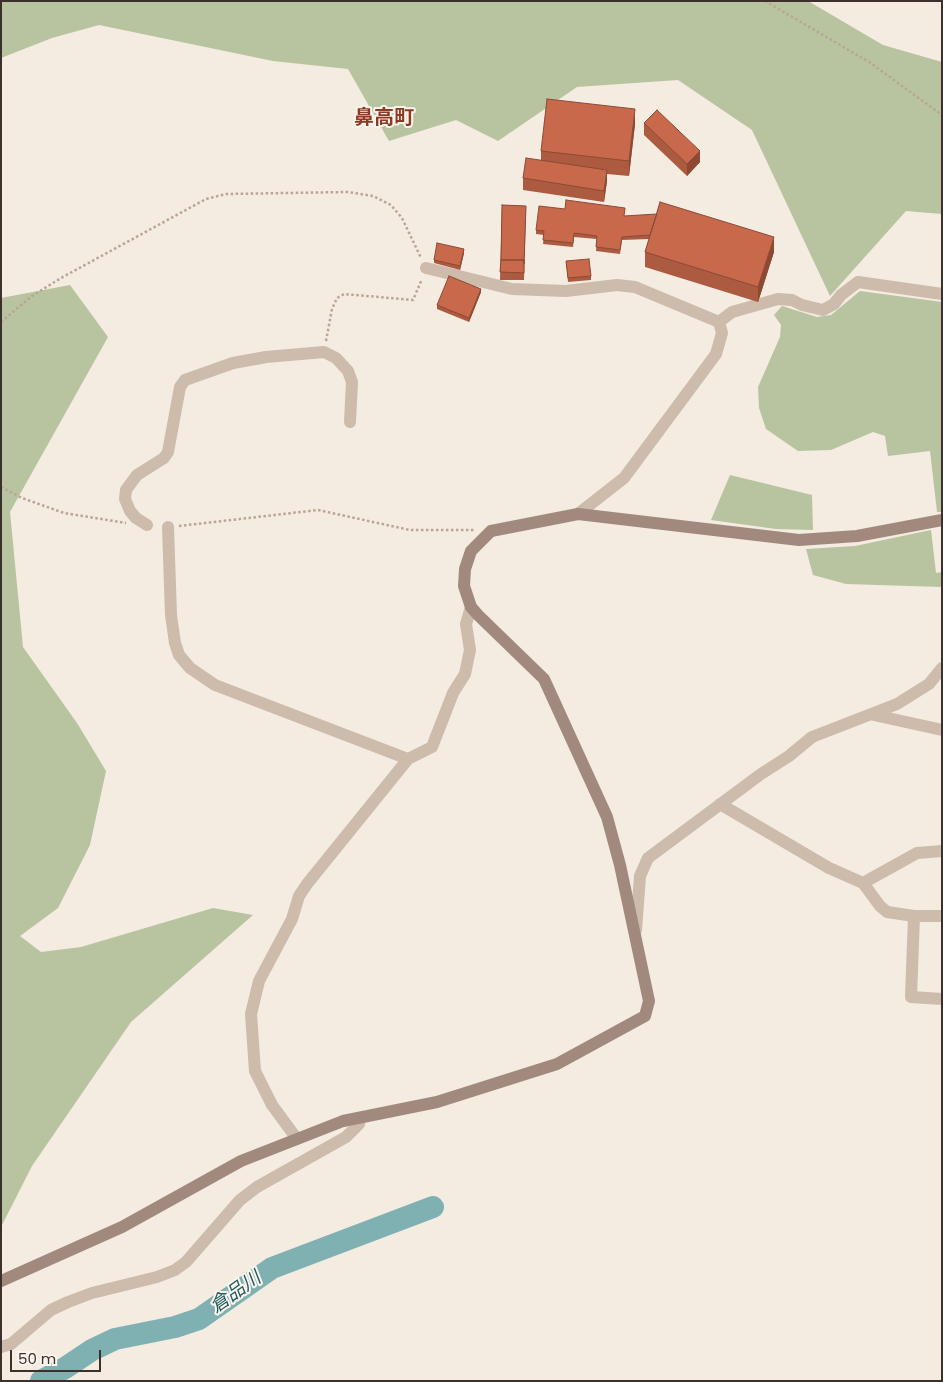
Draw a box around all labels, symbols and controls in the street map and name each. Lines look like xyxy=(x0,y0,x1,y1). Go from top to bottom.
district label: 鼻高町 xyxy=(354,107,414,131)
water label: 倉品川 xyxy=(206,1267,266,1319)
scale bar xyxy=(12,1340,104,1372)
text: 50 m xyxy=(18,1348,56,1369)

